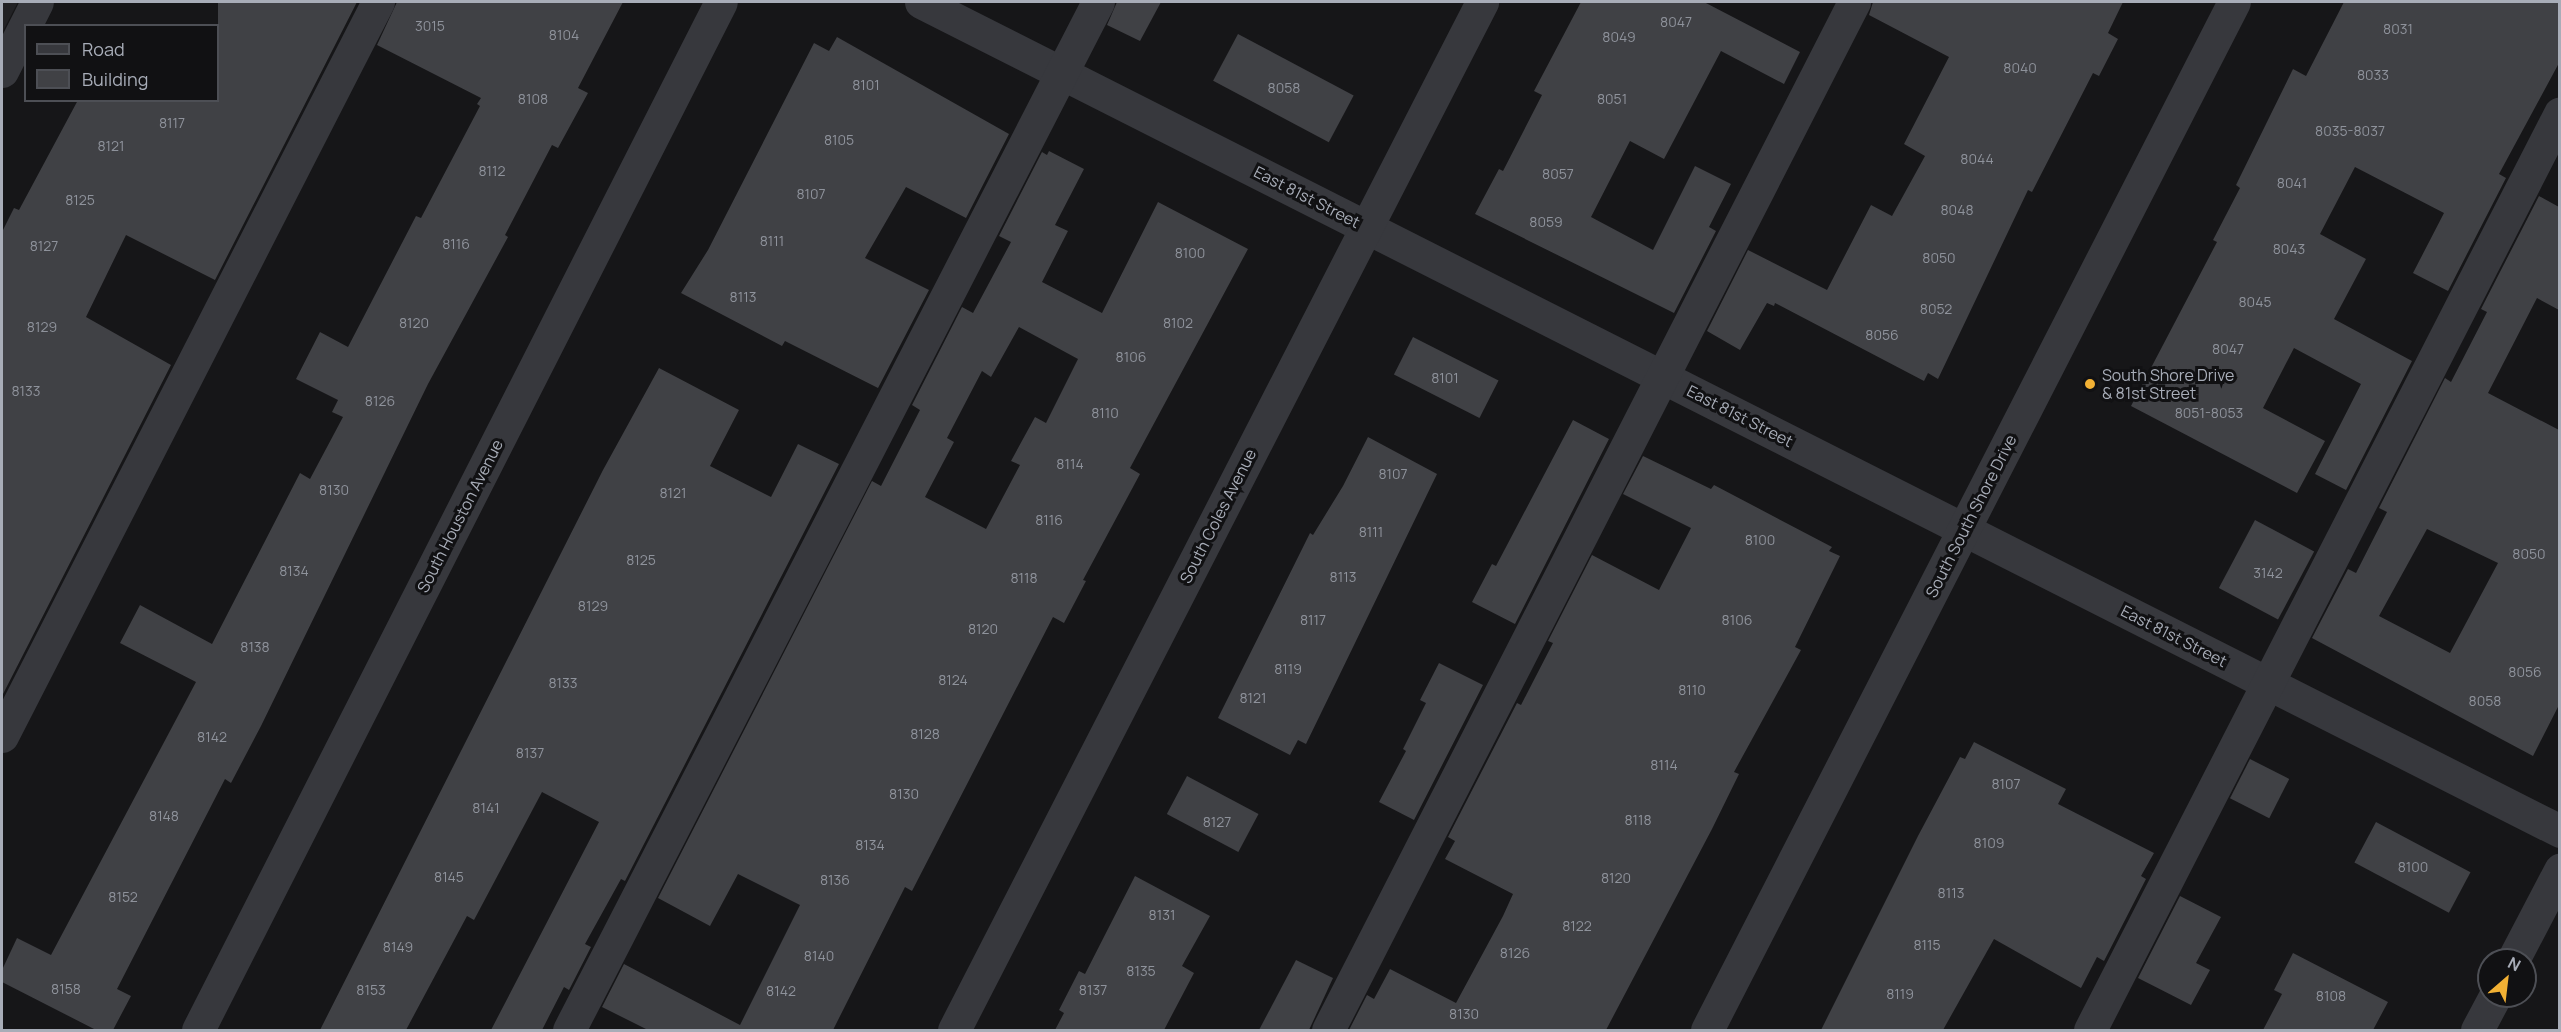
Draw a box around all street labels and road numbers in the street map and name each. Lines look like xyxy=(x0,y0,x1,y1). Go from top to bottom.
street label: East 81st Street xyxy=(1251,162,1363,232)
street label: East 81st Street xyxy=(1684,381,1796,451)
street label: South South Shore Drive xyxy=(1922,431,2020,601)
street label: South Houston Avenue xyxy=(413,436,507,596)
street label: South Coles Avenue xyxy=(1176,446,1260,586)
street label: East 81st Street xyxy=(2118,601,2230,671)

